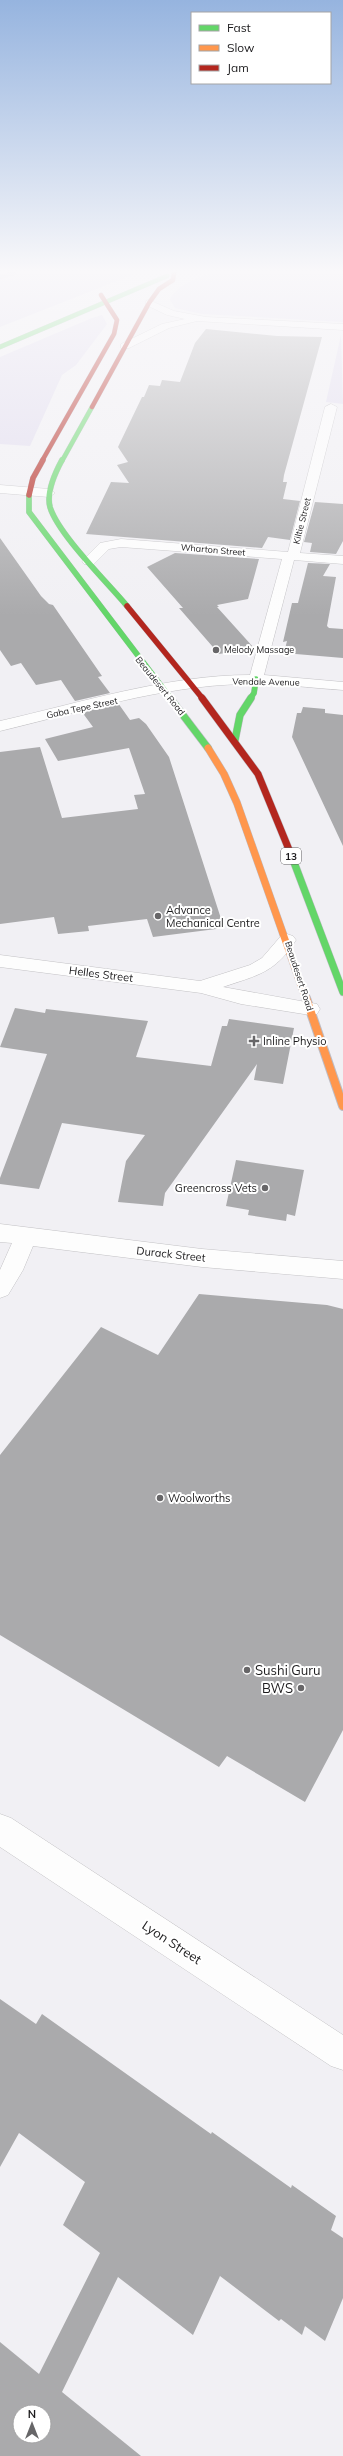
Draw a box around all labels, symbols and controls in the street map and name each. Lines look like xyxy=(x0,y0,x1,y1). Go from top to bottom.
legend xyxy=(191,12,331,84)
text: Fast xyxy=(227,20,251,35)
text: Slow xyxy=(227,40,255,55)
text: Jam xyxy=(227,60,249,75)
street label: Kiltie Street xyxy=(290,497,313,545)
street label: Wharton Street xyxy=(180,541,246,558)
place label: Melody Massage xyxy=(224,644,294,656)
marker: Melody Massage xyxy=(211,645,221,655)
street label: Beaudesert Road xyxy=(133,654,187,717)
street label: Vendale Avenue xyxy=(232,675,300,688)
street label: Gaba Tepe Street xyxy=(45,695,118,720)
road number: 13 xyxy=(281,848,301,864)
place label: Advance Mechanical Centre xyxy=(166,903,260,930)
marker: Advance Mechanical Centre xyxy=(153,911,163,921)
street label: Beaudesert Road xyxy=(283,940,316,1012)
street label: Helles Street xyxy=(68,963,134,985)
place label: Inline Physio xyxy=(263,1034,326,1048)
marker: Inline Physio xyxy=(248,1035,260,1047)
place label: Greencross Vets xyxy=(175,1181,257,1195)
marker: Greencross Vets xyxy=(260,1183,270,1193)
street label: Durack Street xyxy=(136,1243,206,1265)
place label: Woolworths xyxy=(168,1491,231,1505)
marker: Woolworths xyxy=(155,1493,165,1503)
place label: Sushi Guru xyxy=(255,1662,320,1678)
marker: Sushi Guru xyxy=(242,1665,252,1675)
place label: BWS xyxy=(262,1680,293,1696)
marker: BWS xyxy=(296,1683,306,1693)
street label: Lyon Street xyxy=(139,1917,205,1967)
north arrow xyxy=(12,2404,52,2444)
text: N xyxy=(28,2407,36,2421)

